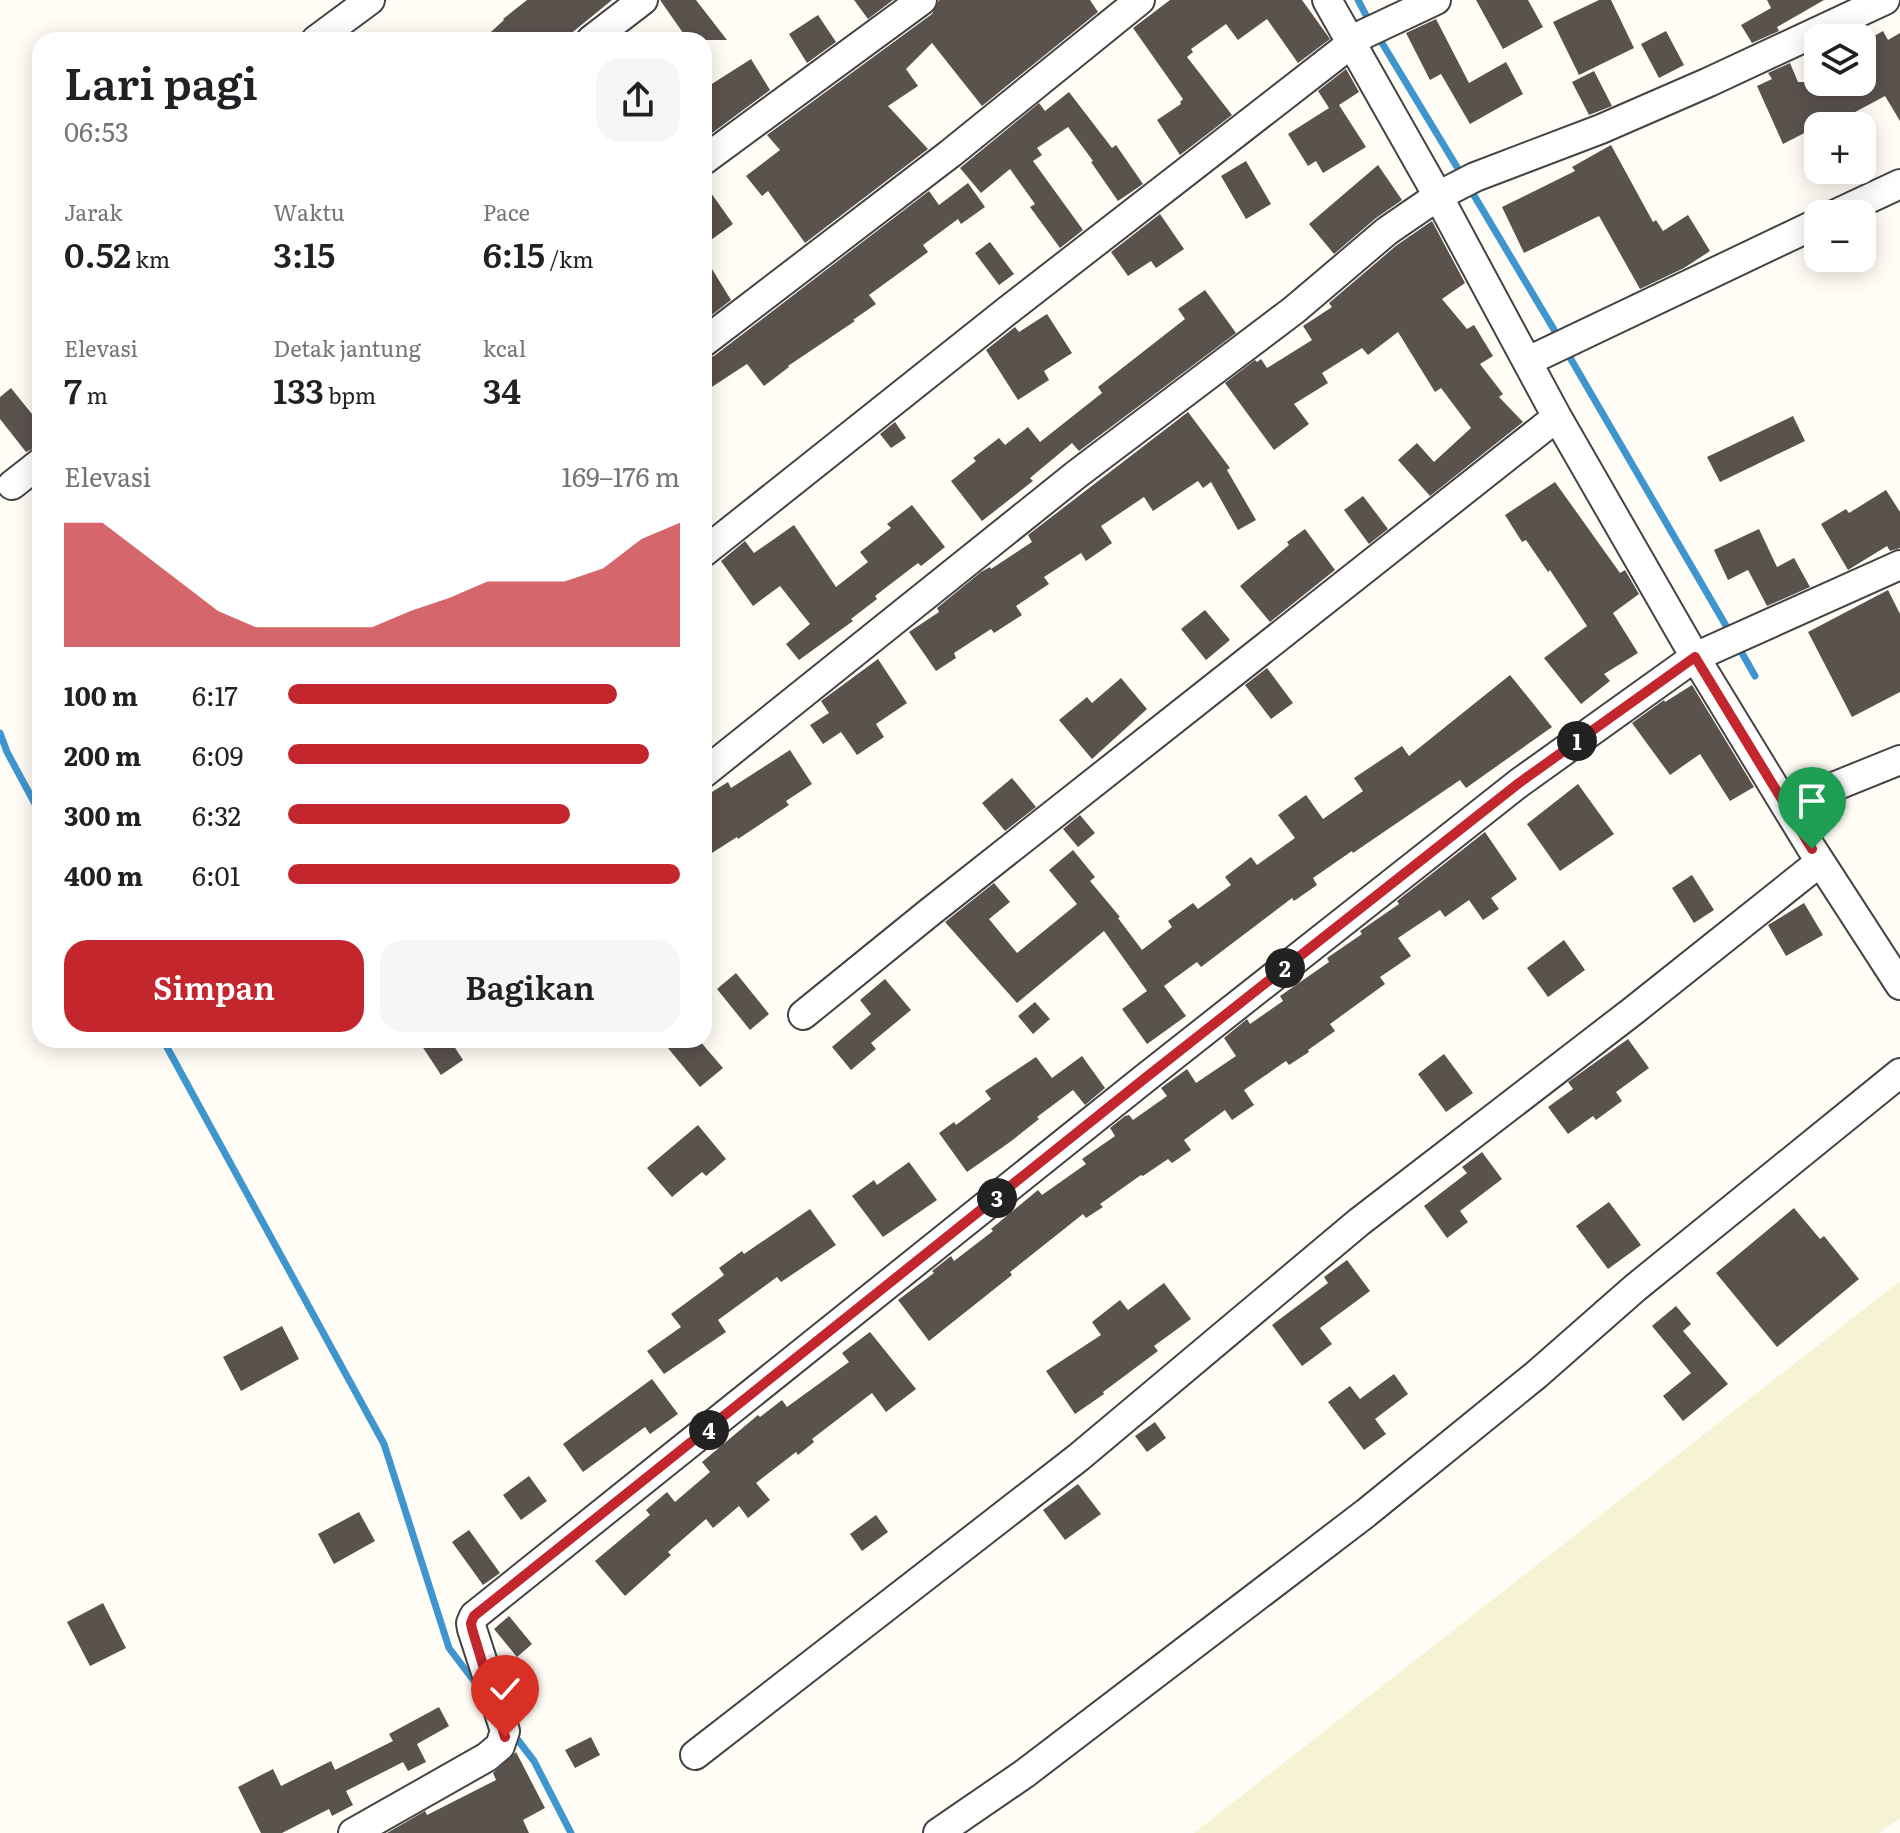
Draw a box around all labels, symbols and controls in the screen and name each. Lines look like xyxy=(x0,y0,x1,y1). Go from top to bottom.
map controls xyxy=(1804,24,1876,272)
button: layers xyxy=(1804,24,1876,96)
text: Lari pagi xyxy=(64,48,258,114)
button: share xyxy=(596,58,680,142)
text: 06:53 xyxy=(64,111,129,150)
button: + xyxy=(1804,112,1876,184)
text: Jarak xyxy=(64,195,123,228)
text: Waktu xyxy=(273,195,345,228)
text: Pace xyxy=(483,195,530,228)
button: − xyxy=(1804,200,1876,272)
text: 0.52 xyxy=(64,228,131,278)
text: 3:15 xyxy=(273,228,335,278)
text: 6:15 xyxy=(483,228,545,278)
text: km xyxy=(131,242,170,275)
text: /km xyxy=(545,242,594,275)
text: Elevasi xyxy=(64,331,138,364)
text: Detak jantung xyxy=(273,331,421,364)
text: kcal xyxy=(483,331,526,364)
text: 7 xyxy=(64,364,82,414)
text: 133 xyxy=(273,364,324,414)
text: 34 xyxy=(483,364,521,414)
text: m xyxy=(82,378,108,411)
text: bpm xyxy=(324,378,376,411)
text: Elevasi xyxy=(64,456,151,495)
text: 169–176 m xyxy=(561,456,680,495)
text: 100 m xyxy=(64,675,138,714)
text: 6:17 xyxy=(192,675,238,714)
pin: 1 xyxy=(1557,721,1597,761)
text: 1 xyxy=(1572,724,1582,757)
text: 200 m xyxy=(64,735,141,774)
text: 6:09 xyxy=(192,735,243,774)
pin xyxy=(1778,767,1846,849)
icon: arrive xyxy=(1790,779,1834,823)
text: 300 m xyxy=(64,795,142,834)
text: 6:32 xyxy=(192,795,241,834)
text: 400 m xyxy=(64,855,143,894)
text: 6:01 xyxy=(192,855,240,894)
button: Simpan xyxy=(64,940,364,1032)
button: Bagikan xyxy=(380,940,680,1032)
pin: 2 xyxy=(1265,948,1305,988)
text: 2 xyxy=(1279,951,1291,984)
pin: 3 xyxy=(977,1178,1017,1218)
text: 3 xyxy=(991,1181,1003,1214)
pin: 4 xyxy=(689,1410,729,1450)
text: 4 xyxy=(702,1413,716,1446)
pin xyxy=(471,1655,539,1737)
icon: check xyxy=(483,1667,527,1711)

